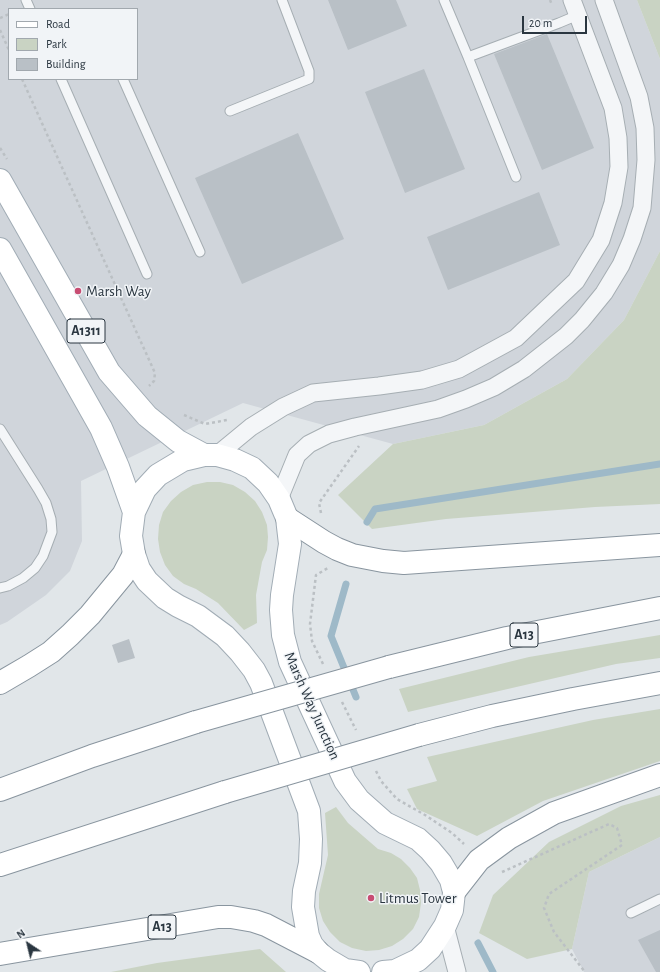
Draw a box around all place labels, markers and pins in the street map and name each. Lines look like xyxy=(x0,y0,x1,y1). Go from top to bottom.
place label: Marsh Way xyxy=(86,282,151,300)
marker: Marsh Way xyxy=(73,286,83,296)
place label: Litmus Tower xyxy=(379,889,457,907)
marker: Litmus Tower xyxy=(366,893,376,903)

